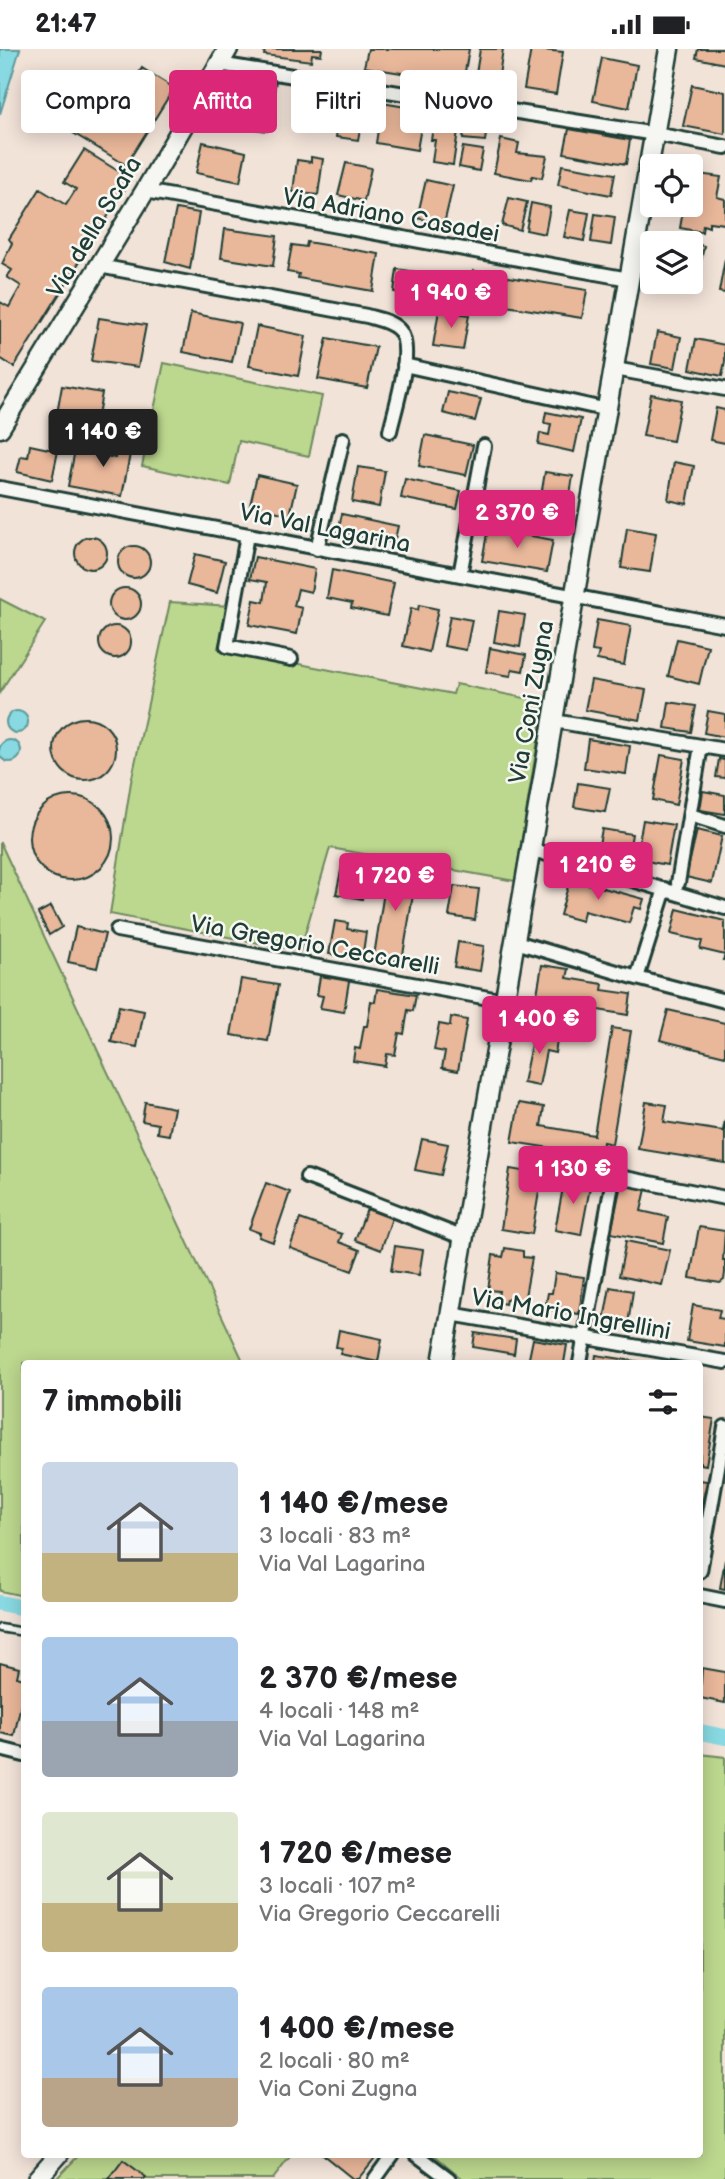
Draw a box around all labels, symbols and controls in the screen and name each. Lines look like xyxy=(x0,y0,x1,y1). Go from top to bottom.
text: 21:47 xyxy=(35,9,97,40)
chip: Compra xyxy=(21,70,155,133)
chip: Affitta xyxy=(169,70,277,133)
chip: Filtri xyxy=(291,70,386,133)
chip: Nuovo xyxy=(400,70,517,133)
street label: Via della Scafa xyxy=(41,151,148,303)
map controls xyxy=(640,154,703,294)
button: locate xyxy=(640,154,703,217)
street label: Via Adriano Casadei xyxy=(280,182,502,249)
button: layers xyxy=(640,231,703,294)
pin: 1 940 € xyxy=(386,271,516,330)
text: 1 940 € xyxy=(411,279,491,307)
pin: 1 140 € xyxy=(38,409,168,469)
text: 1 140 € xyxy=(64,418,142,446)
pin: 2 370 € xyxy=(452,491,582,550)
street label: Via Val Lagarina xyxy=(237,498,413,559)
text: 2 370 € xyxy=(475,499,559,527)
street label: Via Coni Zugna xyxy=(503,618,560,786)
pin: 1 210 € xyxy=(533,843,663,902)
text: 1 210 € xyxy=(560,851,636,879)
pin: 1 720 € xyxy=(330,853,460,913)
text: 1 720 € xyxy=(355,862,435,890)
street label: Via Gregorio Ceccarelli xyxy=(188,909,442,982)
pin: 1 400 € xyxy=(474,997,604,1056)
text: 1 400 € xyxy=(498,1005,580,1033)
pin: 1 130 € xyxy=(508,1147,638,1206)
text: 1 130 € xyxy=(535,1155,611,1183)
street label: Via Mario Ingrellini xyxy=(469,1283,673,1346)
icon: filters xyxy=(644,1383,682,1421)
text: 7 immobili xyxy=(42,1384,182,1420)
text: 1 140 €/mese xyxy=(259,1486,448,1522)
icon: home xyxy=(98,1490,182,1574)
text: 3 locali · 83 m² xyxy=(259,1522,411,1550)
text: Via Val Lagarina xyxy=(259,1550,425,1578)
text: 2 370 €/mese xyxy=(259,1661,457,1697)
icon: home xyxy=(98,1665,182,1749)
text: 4 locali · 148 m² xyxy=(259,1697,420,1725)
text: Via Val Lagarina xyxy=(259,1725,425,1753)
text: 1 720 €/mese xyxy=(259,1836,452,1872)
icon: home xyxy=(98,1840,182,1924)
text: 3 locali · 107 m² xyxy=(259,1872,416,1900)
text: Via Gregorio Ceccarelli xyxy=(259,1900,501,1928)
text: 1 400 €/mese xyxy=(259,2011,454,2047)
icon: home xyxy=(98,2015,182,2099)
text: 2 locali · 80 m² xyxy=(259,2047,410,2075)
text: Via Coni Zugna xyxy=(259,2075,417,2103)

